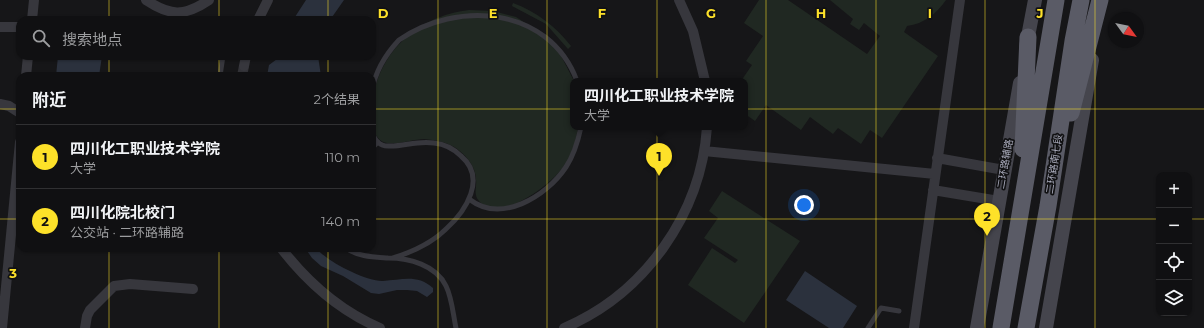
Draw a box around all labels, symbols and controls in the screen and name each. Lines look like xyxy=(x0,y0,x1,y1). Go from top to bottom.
text: D xyxy=(378,5,389,21)
text: E xyxy=(489,5,498,21)
text: F xyxy=(598,5,606,21)
text: G xyxy=(706,5,716,21)
text: H xyxy=(816,5,826,21)
text: I xyxy=(928,5,932,21)
text: J xyxy=(1035,5,1044,21)
north arrow xyxy=(1108,12,1144,48)
search box xyxy=(16,16,376,60)
icon: search xyxy=(30,27,52,49)
text: 搜索地点 xyxy=(62,30,122,49)
popup xyxy=(570,78,748,130)
text: 四川化工职业技术学院 xyxy=(584,86,734,105)
text: 附近 xyxy=(32,90,66,110)
text: 2个结果 xyxy=(314,91,360,107)
text: 大学 xyxy=(584,107,610,123)
street label: 二环路南七段 xyxy=(1043,133,1065,195)
street label: 二环路辅路 xyxy=(994,138,1016,190)
text: 四川化工职业技术学院 xyxy=(70,139,220,158)
pin: 1 xyxy=(646,143,672,176)
text: 1 xyxy=(42,149,48,165)
text: 110 m xyxy=(325,149,360,165)
text: 大学 xyxy=(70,160,96,176)
map controls xyxy=(1156,172,1192,316)
button: + xyxy=(1156,172,1192,208)
your location xyxy=(794,195,814,215)
text: 四川化院北校门 xyxy=(70,203,175,222)
pin: 2 xyxy=(974,203,1000,236)
button: − xyxy=(1156,208,1192,244)
text: 2 xyxy=(41,213,49,229)
text: 140 m xyxy=(321,213,360,229)
text: 公交站 · 二环路辅路 xyxy=(70,224,184,240)
button: locate xyxy=(1156,244,1192,280)
text: 3 xyxy=(8,265,17,281)
button: layers xyxy=(1156,280,1192,316)

